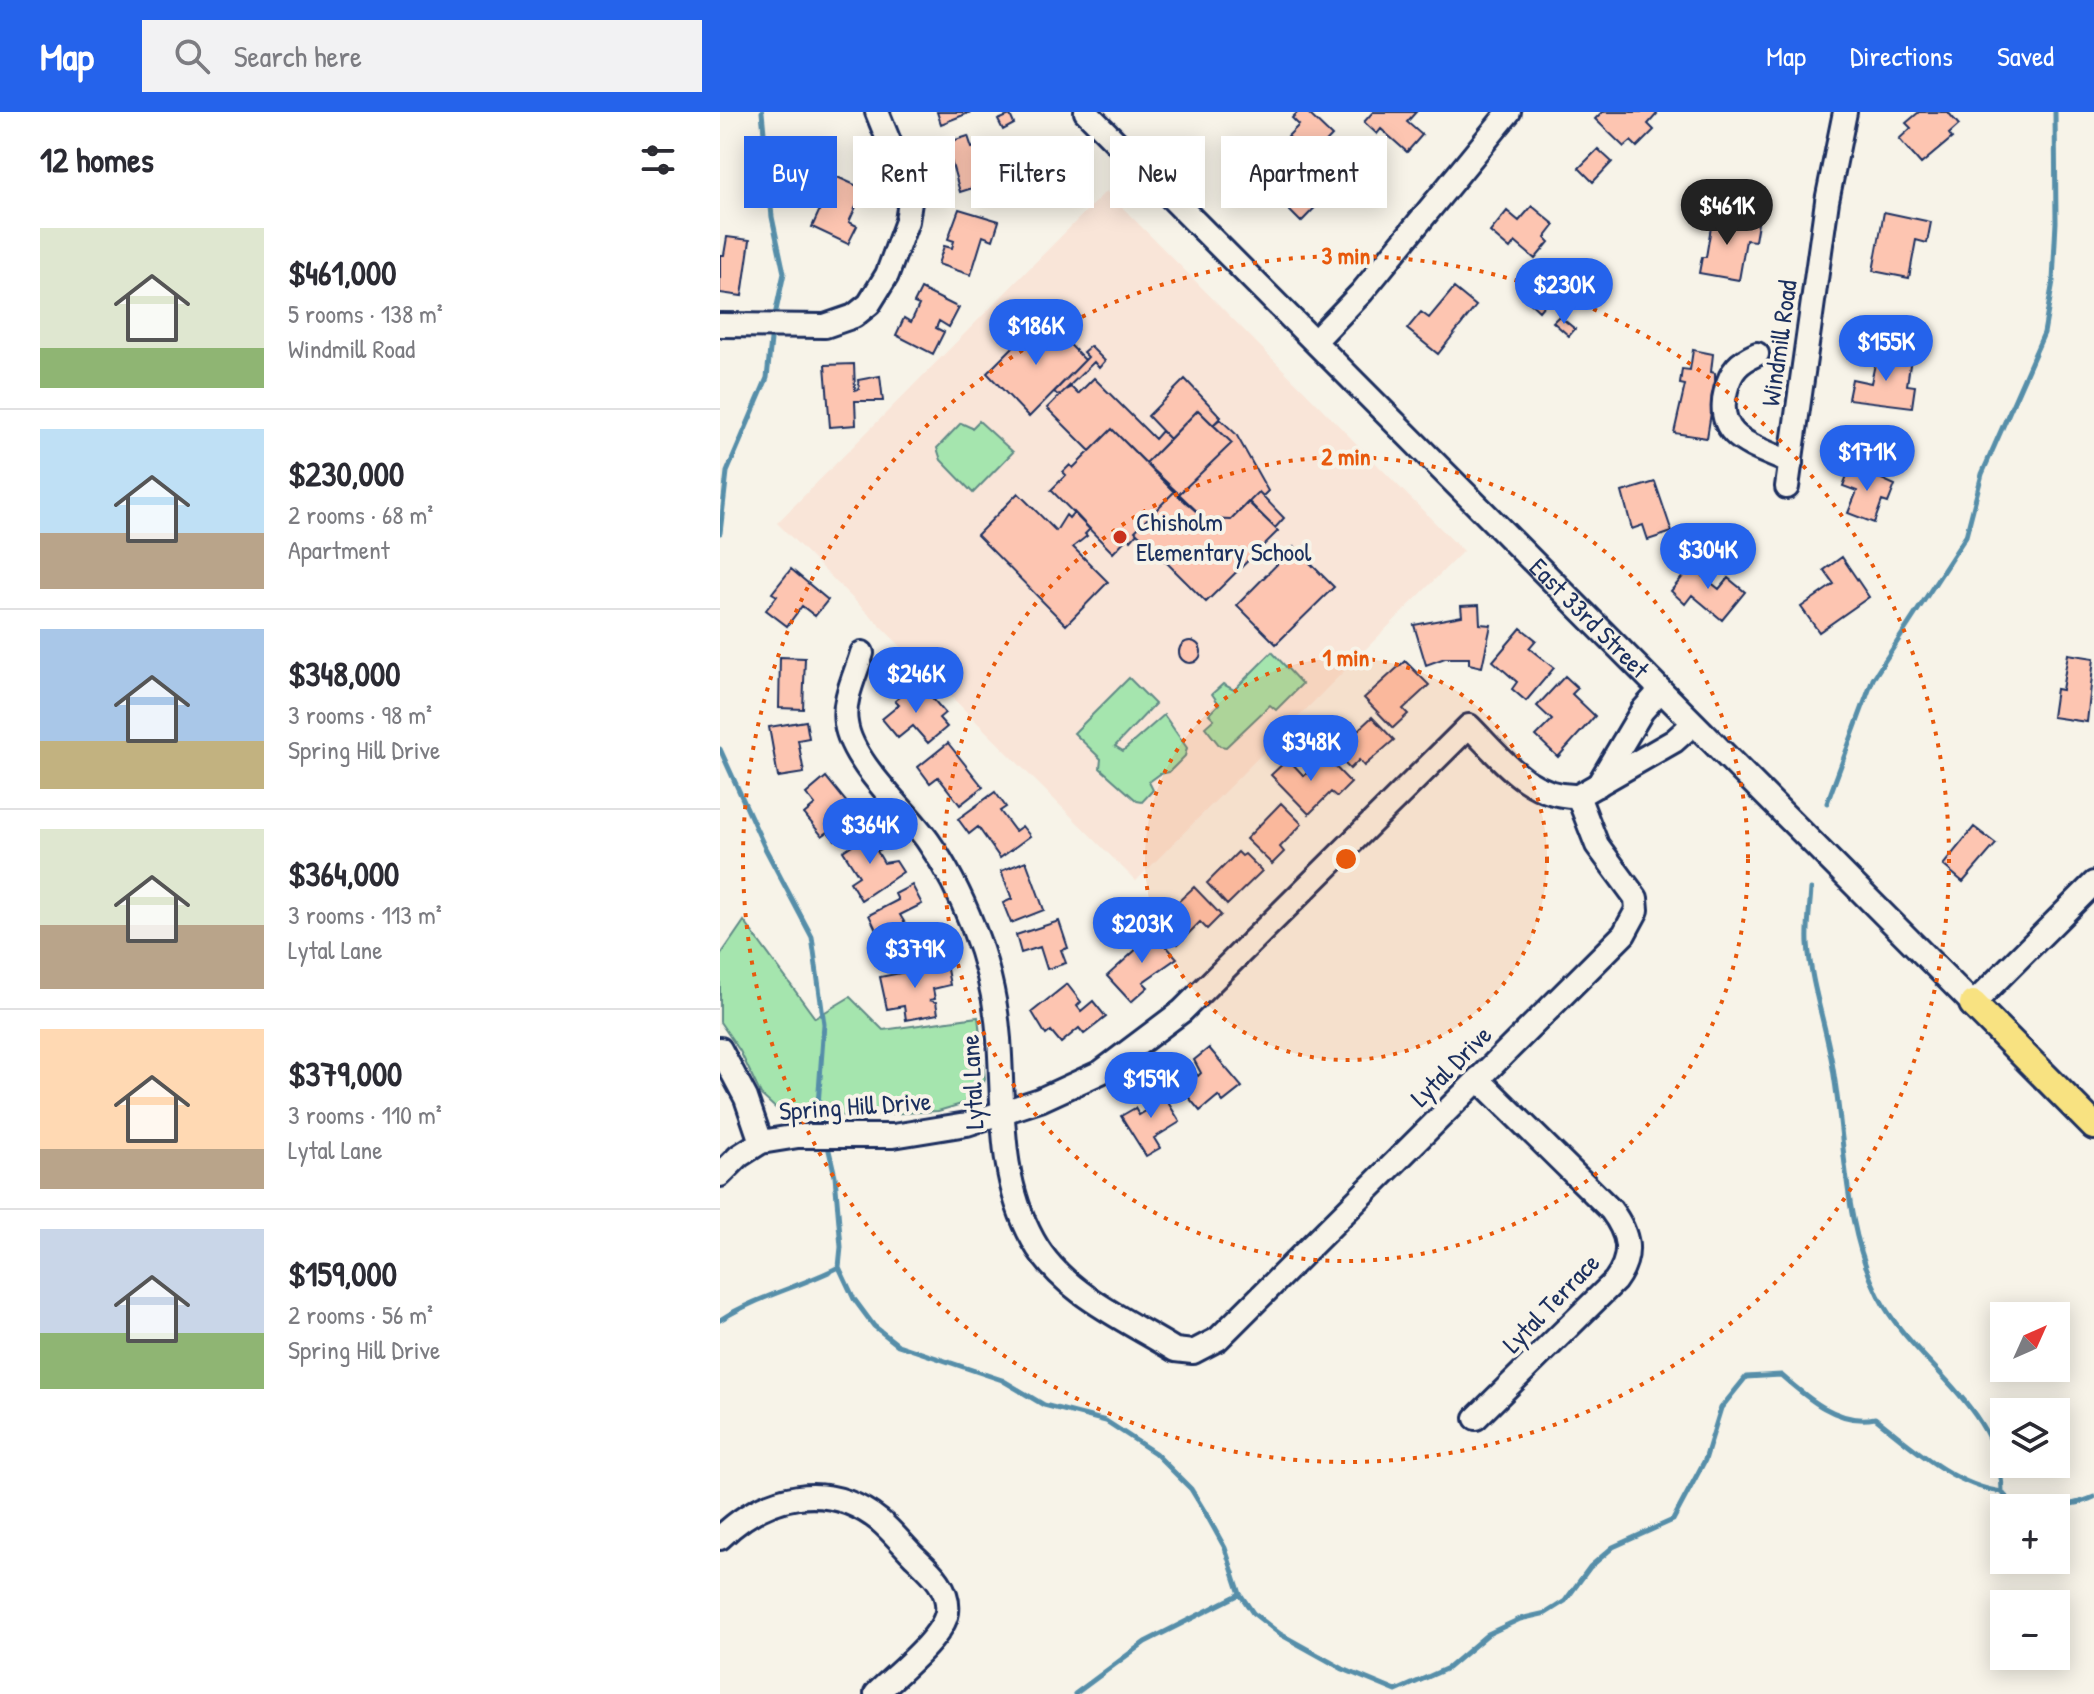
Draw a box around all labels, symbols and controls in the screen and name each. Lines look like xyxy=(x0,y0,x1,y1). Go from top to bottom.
search box xyxy=(142,20,702,92)
text: Map xyxy=(40,30,94,82)
icon: search xyxy=(170,34,214,78)
text: Search here xyxy=(234,36,362,76)
text: Map xyxy=(1766,37,1806,75)
text: Directions xyxy=(1850,37,1953,75)
text: Saved xyxy=(1997,37,2054,75)
chip: Buy xyxy=(744,136,837,208)
chip: Rent xyxy=(853,136,955,208)
chip: Filters xyxy=(971,136,1094,208)
chip: New xyxy=(1110,136,1205,208)
chip: Apartment xyxy=(1221,136,1387,208)
text: 12 homes xyxy=(40,137,154,183)
icon: filters xyxy=(636,138,680,182)
pin: $461K xyxy=(1671,179,1783,247)
text: $461K xyxy=(1699,187,1755,222)
text: 3 min xyxy=(1322,239,1371,271)
text: $461,000 xyxy=(288,250,396,296)
pin: $230K xyxy=(1508,258,1620,326)
icon: home xyxy=(104,260,200,356)
text: $230K xyxy=(1533,266,1595,301)
street label: Windmill Road xyxy=(1752,278,1805,408)
text: 5 rooms · 138 m² xyxy=(288,296,443,331)
pin: $186K xyxy=(980,299,1092,367)
text: $186K xyxy=(1007,307,1065,342)
pin: $155K xyxy=(1830,315,1942,383)
text: $155K xyxy=(1857,323,1915,358)
text: Windmill Road xyxy=(288,331,415,366)
pin: $171K xyxy=(1811,425,1923,493)
text: $171K xyxy=(1838,433,1896,468)
text: 2 min xyxy=(1321,440,1371,472)
text: $230,000 xyxy=(288,451,404,497)
icon: home xyxy=(104,461,200,557)
text: 2 rooms · 68 m² xyxy=(288,497,433,532)
place label: Chisholm Elementary School xyxy=(1136,504,1312,569)
pin: $304K xyxy=(1652,523,1764,591)
marker: Chisholm Elementary School xyxy=(1111,528,1129,546)
text: $304K xyxy=(1678,531,1738,566)
text: Apartment xyxy=(288,532,390,567)
street label: East 33rd Street xyxy=(1522,550,1658,687)
text: 1 min xyxy=(1323,641,1370,673)
pin: $246K xyxy=(860,647,972,715)
text: $348,000 xyxy=(288,651,401,697)
text: $246K xyxy=(886,655,946,690)
icon: home xyxy=(104,661,200,757)
text: 3 rooms · 98 m² xyxy=(288,697,432,732)
pin: $348K xyxy=(1255,715,1367,783)
text: $348K xyxy=(1281,723,1341,758)
text: Spring Hill Drive xyxy=(288,732,440,767)
pin: $364K xyxy=(814,798,926,866)
text: $364K xyxy=(841,806,899,841)
centre of rings xyxy=(1332,845,1360,873)
text: $364,000 xyxy=(288,851,399,897)
icon: home xyxy=(104,861,200,957)
text: 3 rooms · 113 m² xyxy=(288,897,442,932)
pin: $203K xyxy=(1086,897,1198,965)
text: $203K xyxy=(1111,905,1173,940)
pin: $379K xyxy=(859,922,971,990)
text: $379K xyxy=(885,930,945,965)
text: Lytal Lane xyxy=(288,932,383,967)
street label: Lytal Drive xyxy=(1402,1017,1499,1114)
street label: Lytal Lane xyxy=(952,1034,991,1130)
text: $379,000 xyxy=(288,1051,402,1097)
pin: $159K xyxy=(1095,1052,1207,1120)
text: $159K xyxy=(1123,1060,1179,1095)
icon: home xyxy=(104,1061,200,1157)
street label: Spring Hill Drive xyxy=(778,1083,932,1128)
text: 3 rooms · 110 m² xyxy=(288,1097,442,1132)
text: Lytal Lane xyxy=(288,1132,383,1167)
street label: Lytal Terrace xyxy=(1494,1245,1607,1360)
text: $159,000 xyxy=(288,1251,397,1297)
icon: home xyxy=(104,1261,200,1357)
text: 2 rooms · 56 m² xyxy=(288,1297,433,1332)
north arrow xyxy=(1990,1302,2070,1382)
map controls xyxy=(1990,1302,2070,1670)
text: Spring Hill Drive xyxy=(288,1332,440,1367)
button: layers xyxy=(1990,1398,2070,1478)
button: + xyxy=(1990,1494,2070,1574)
button: − xyxy=(1990,1590,2070,1670)

